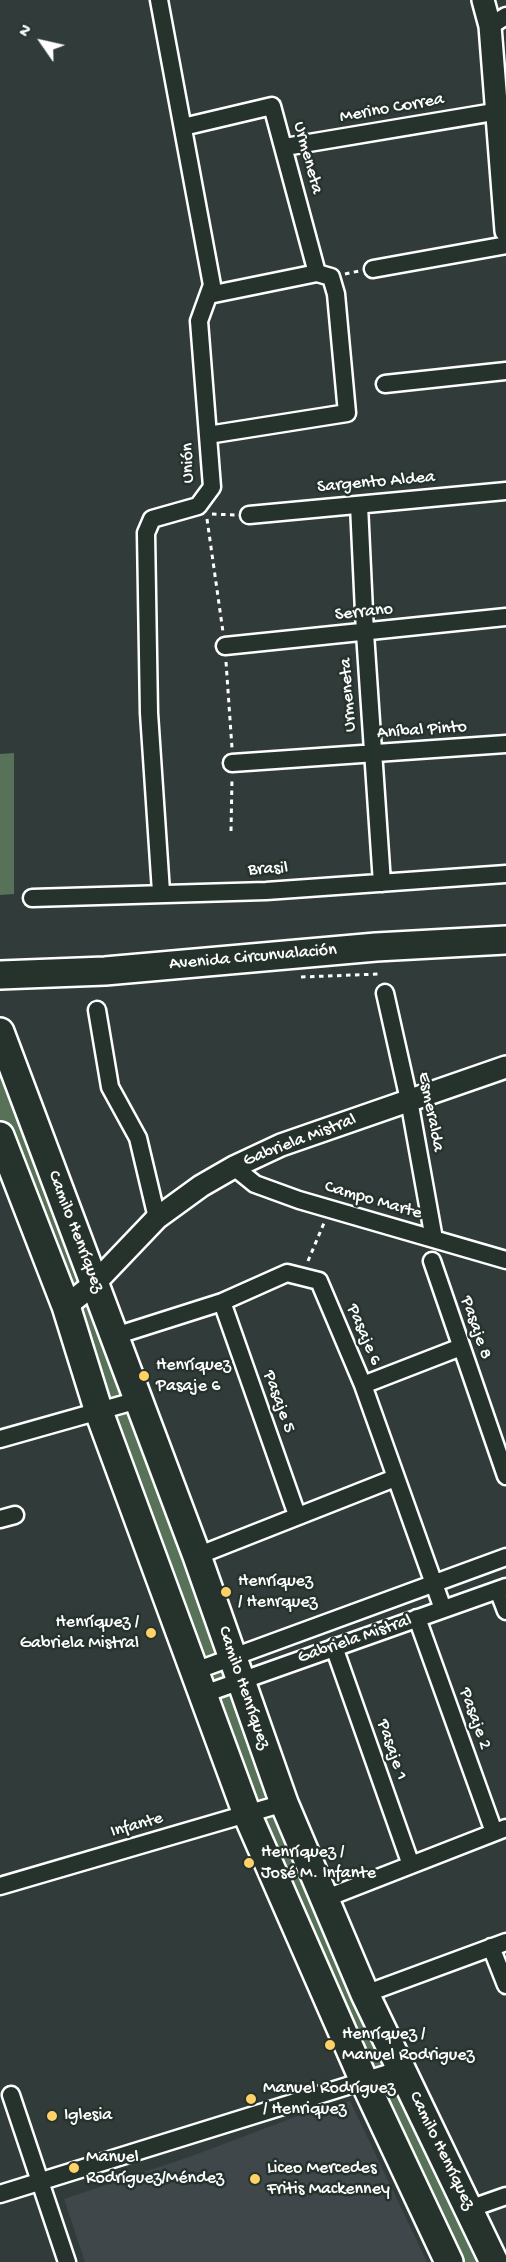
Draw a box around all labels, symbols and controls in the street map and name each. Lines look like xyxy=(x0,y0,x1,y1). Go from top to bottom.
north arrow xyxy=(12,12,72,72)
text: N xyxy=(16,22,37,41)
street label: Merino Correa xyxy=(338,89,446,129)
street label: Urmeneta xyxy=(287,119,327,197)
street label: Unión xyxy=(178,442,200,484)
street label: Sargento Aldea xyxy=(316,467,436,499)
street label: Serrano xyxy=(334,599,394,627)
street label: Urmeneta xyxy=(336,657,362,733)
street label: Aníbal Pinto xyxy=(376,717,468,745)
street label: Brasil xyxy=(247,858,289,882)
street label: Avenida Circunvalación xyxy=(168,940,338,976)
street label: Esmeralda xyxy=(412,1070,448,1154)
street label: Gabriela Mistral xyxy=(240,1110,360,1172)
street label: Camilo Henríquez xyxy=(42,1168,108,1296)
street label: Campo Marte xyxy=(322,1177,424,1225)
street label: Pasaje 8 xyxy=(454,1294,496,1362)
street label: Pasaje 6 xyxy=(340,1301,386,1369)
place label: Henríquez Pasaje 6 xyxy=(156,1355,231,1398)
street label: Pasaje 5 xyxy=(257,1368,299,1436)
marker: Henríquez Pasaje 6 xyxy=(137,1369,151,1383)
place label: Henríquez / Henrquez xyxy=(238,1571,318,1614)
marker: Henríquez / Henrquez xyxy=(219,1585,233,1599)
street label: Gabriela Mistral xyxy=(295,1610,415,1670)
place label: Henríquez / Gabriela Mistral xyxy=(20,1612,139,1654)
street label: Camilo Henríquez xyxy=(212,1624,274,1752)
marker: Henríquez / Gabriela Mistral xyxy=(144,1626,158,1640)
street label: Pasaje 2 xyxy=(453,1685,495,1753)
street label: Pasaje 1 xyxy=(371,1717,411,1783)
street label: Infante xyxy=(108,1808,166,1844)
place label: Henríquez / José M. Infante xyxy=(261,1842,376,1884)
marker: Henríquez / José M. Infante xyxy=(242,1856,256,1870)
place label: Henríquez / Manuel Rodriguez xyxy=(342,2024,475,2066)
marker: Henríquez / Manuel Rodriguez xyxy=(323,2038,337,2052)
place label: Manuel Rodríguez / Henriquez xyxy=(263,2078,396,2120)
street label: Camilo Henríquez xyxy=(403,2088,479,2214)
marker: Manuel Rodríguez / Henriquez xyxy=(244,2092,258,2106)
place label: Iglesia xyxy=(64,2105,112,2127)
marker: Iglesia xyxy=(45,2109,59,2123)
place label: Manuel Rodríguez/Méndez xyxy=(86,2147,224,2190)
place label: Liceo Mercedes Fritis Mackenney xyxy=(267,2158,390,2200)
marker: Manuel Rodríguez/Méndez xyxy=(67,2161,81,2175)
marker: Liceo Mercedes Fritis Mackenney xyxy=(248,2172,262,2186)

